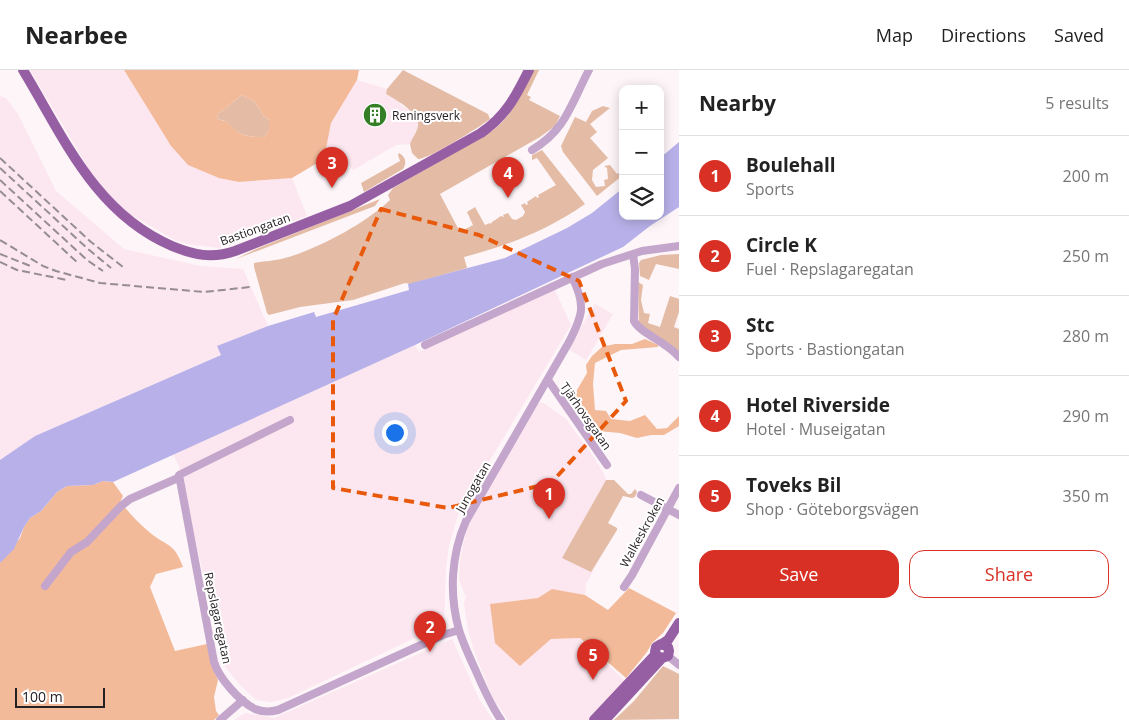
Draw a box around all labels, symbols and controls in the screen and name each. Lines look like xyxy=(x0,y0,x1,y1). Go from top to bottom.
text: Nearbee xyxy=(25,18,128,51)
text: Map xyxy=(876,23,913,47)
text: Directions xyxy=(941,23,1026,47)
text: Saved xyxy=(1054,23,1104,47)
map controls xyxy=(619,85,664,220)
button: + xyxy=(619,85,664,130)
text: Nearby xyxy=(699,89,776,117)
text: 5 results xyxy=(1045,92,1109,114)
building icon: Reningsverk xyxy=(362,102,388,128)
place label: Reningsverk xyxy=(392,107,461,124)
button: − xyxy=(619,130,664,175)
pin: 3 xyxy=(316,147,348,188)
text: Boulehall xyxy=(746,152,836,178)
pin: 4 xyxy=(492,157,524,198)
text: 1 xyxy=(710,165,720,187)
text: 200 m xyxy=(1063,165,1109,187)
button: layers xyxy=(619,175,664,220)
text: Sports xyxy=(746,178,794,200)
street label: Bastiongatan xyxy=(218,208,292,250)
text: Circle K xyxy=(746,232,817,258)
text: 2 xyxy=(710,245,720,267)
text: 250 m xyxy=(1063,245,1109,267)
text: Fuel · Repslagaregatan xyxy=(746,258,914,280)
text: Stc xyxy=(746,312,774,338)
text: 3 xyxy=(710,325,720,347)
text: 280 m xyxy=(1063,325,1109,347)
text: Sports · Bastiongatan xyxy=(746,338,905,360)
street label: Tjärhovsgatan xyxy=(556,379,616,453)
text: Hotel Riverside xyxy=(746,392,890,418)
text: 4 xyxy=(710,405,720,427)
text: 290 m xyxy=(1063,405,1109,427)
text: Hotel · Museigatan xyxy=(746,418,886,440)
your location xyxy=(382,420,408,446)
street label: Junogatan xyxy=(451,458,495,517)
text: Toveks Bil xyxy=(746,472,841,498)
pin: 1 xyxy=(533,478,565,519)
text: 5 xyxy=(710,485,720,507)
text: 350 m xyxy=(1063,485,1109,507)
street label: Walkeskroken xyxy=(616,494,668,570)
text: Shop · Göteborgsvägen xyxy=(746,498,919,520)
button: Save xyxy=(699,550,899,598)
button: Share xyxy=(909,550,1109,598)
street label: Repslagaregatan xyxy=(200,571,236,665)
pin: 2 xyxy=(414,611,446,652)
pin: 5 xyxy=(577,639,609,680)
scale bar xyxy=(15,685,105,708)
text: 100 m xyxy=(22,687,63,706)

